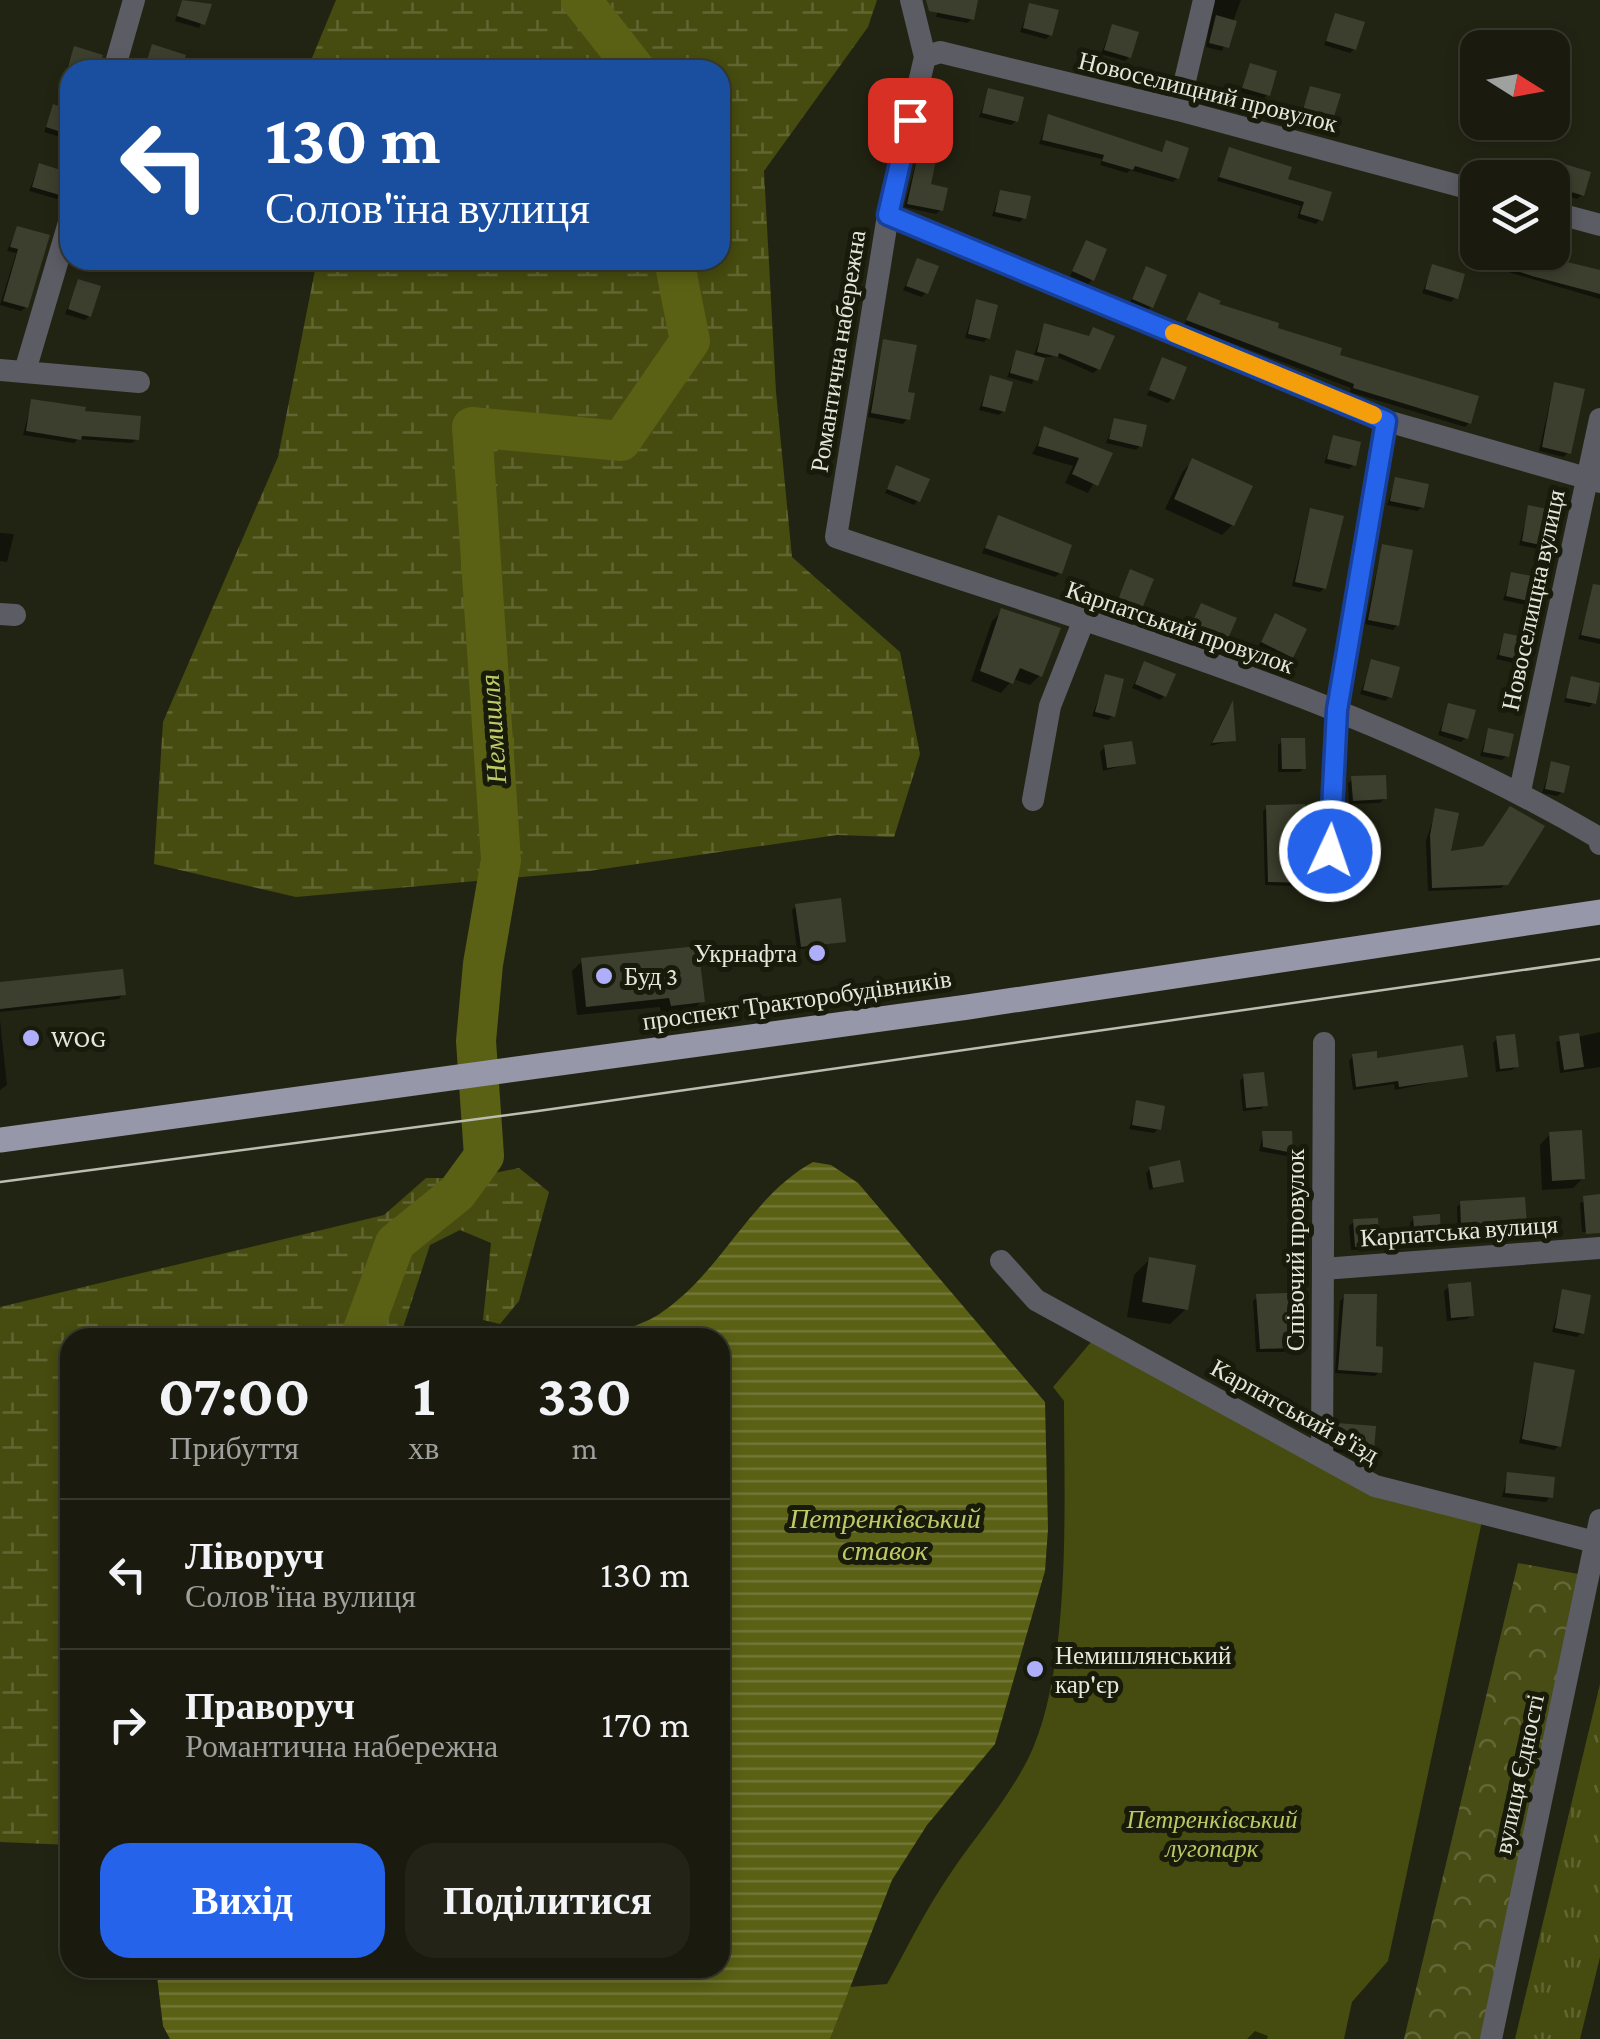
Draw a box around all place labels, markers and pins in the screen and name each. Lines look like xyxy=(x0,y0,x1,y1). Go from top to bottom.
pin xyxy=(868,78,953,163)
place label: Укрнафта xyxy=(694,940,797,967)
marker: Укрнафта xyxy=(806,942,828,964)
place label: Буд 3 xyxy=(624,963,678,990)
marker: Буд 3 xyxy=(593,965,615,987)
place label: WOG xyxy=(51,1025,106,1052)
marker: WOG xyxy=(20,1027,42,1049)
place label: Немишлянський кар'єр xyxy=(1055,1642,1231,1698)
marker: Немишлянський кар'єр xyxy=(1024,1658,1046,1680)

